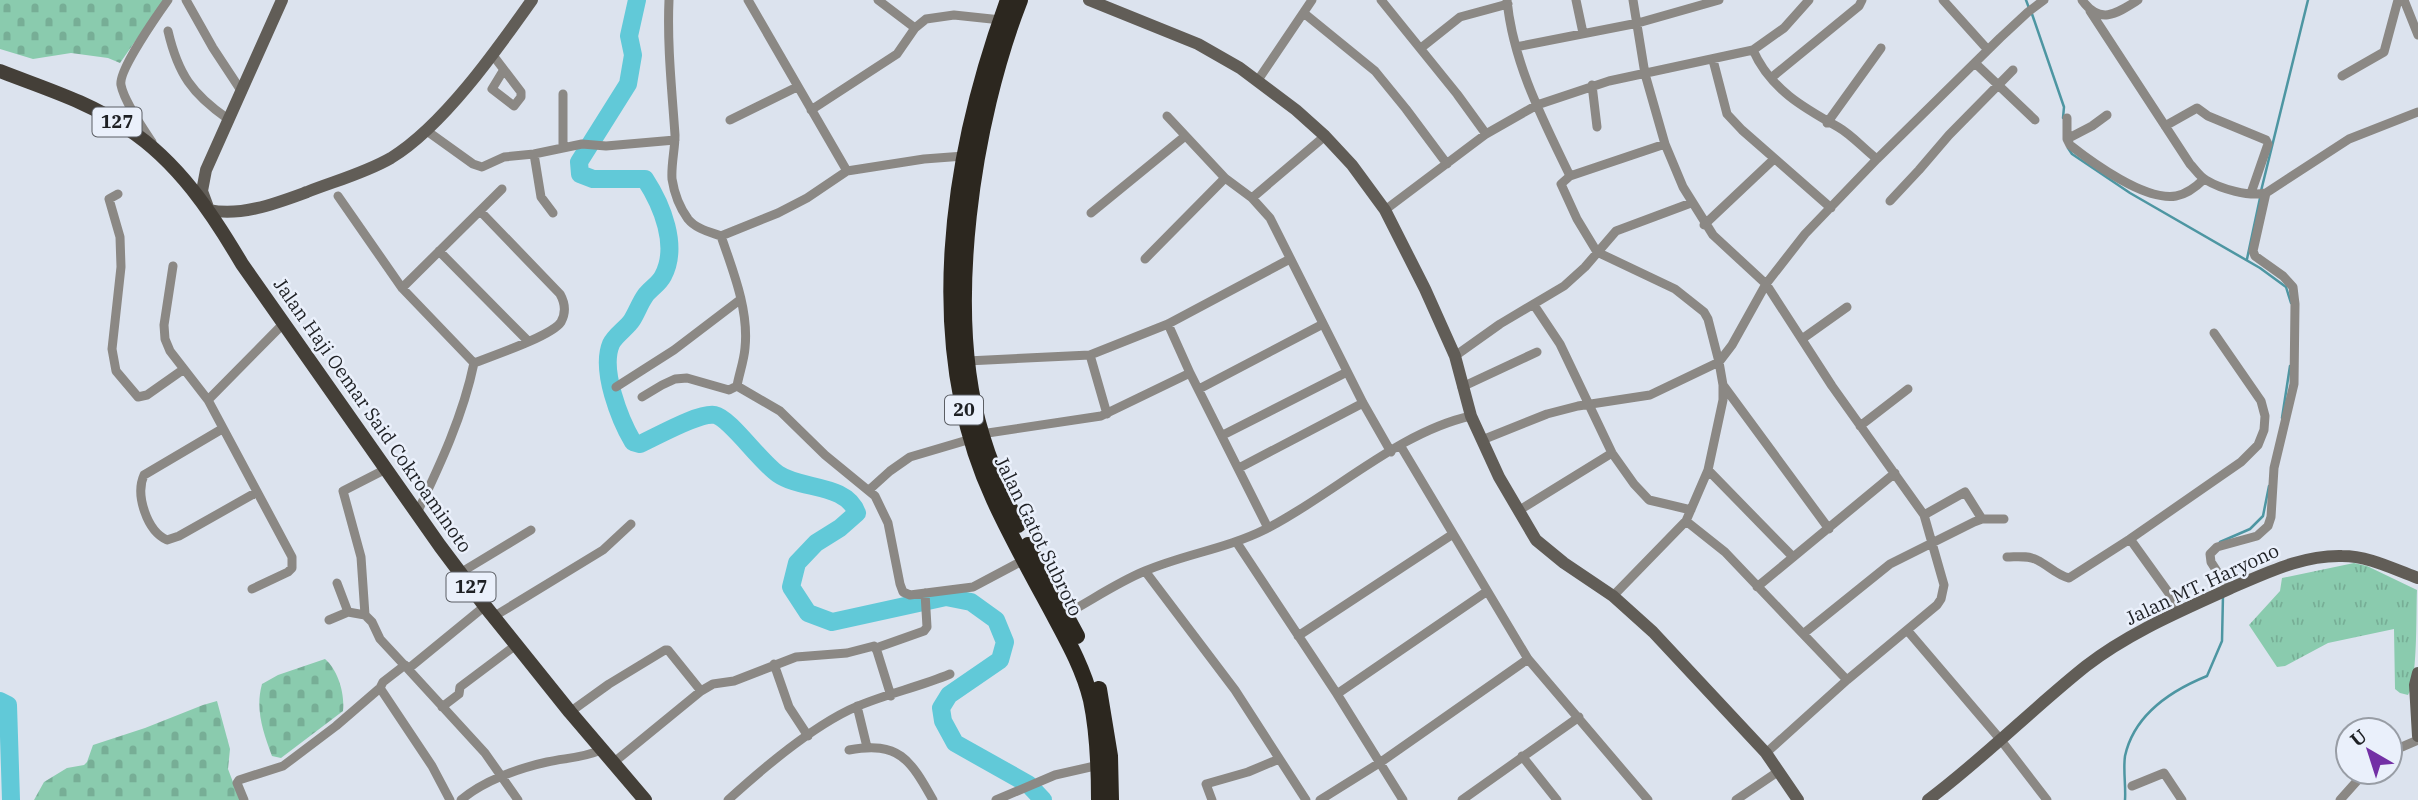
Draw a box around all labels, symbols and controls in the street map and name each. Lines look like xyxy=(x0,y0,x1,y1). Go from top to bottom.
road number: 127 xyxy=(92,107,142,136)
street label: Jalan Haji Oemar Said Cokroaminoto xyxy=(269,273,477,557)
road number: 20 xyxy=(945,396,983,424)
street label: Jalan Gatot Subroto xyxy=(990,452,1088,620)
street label: Jalan MT. Haryono xyxy=(2122,538,2282,630)
road number: 127 xyxy=(447,572,496,602)
north arrow xyxy=(2334,716,2404,786)
text: U xyxy=(2345,724,2372,752)

